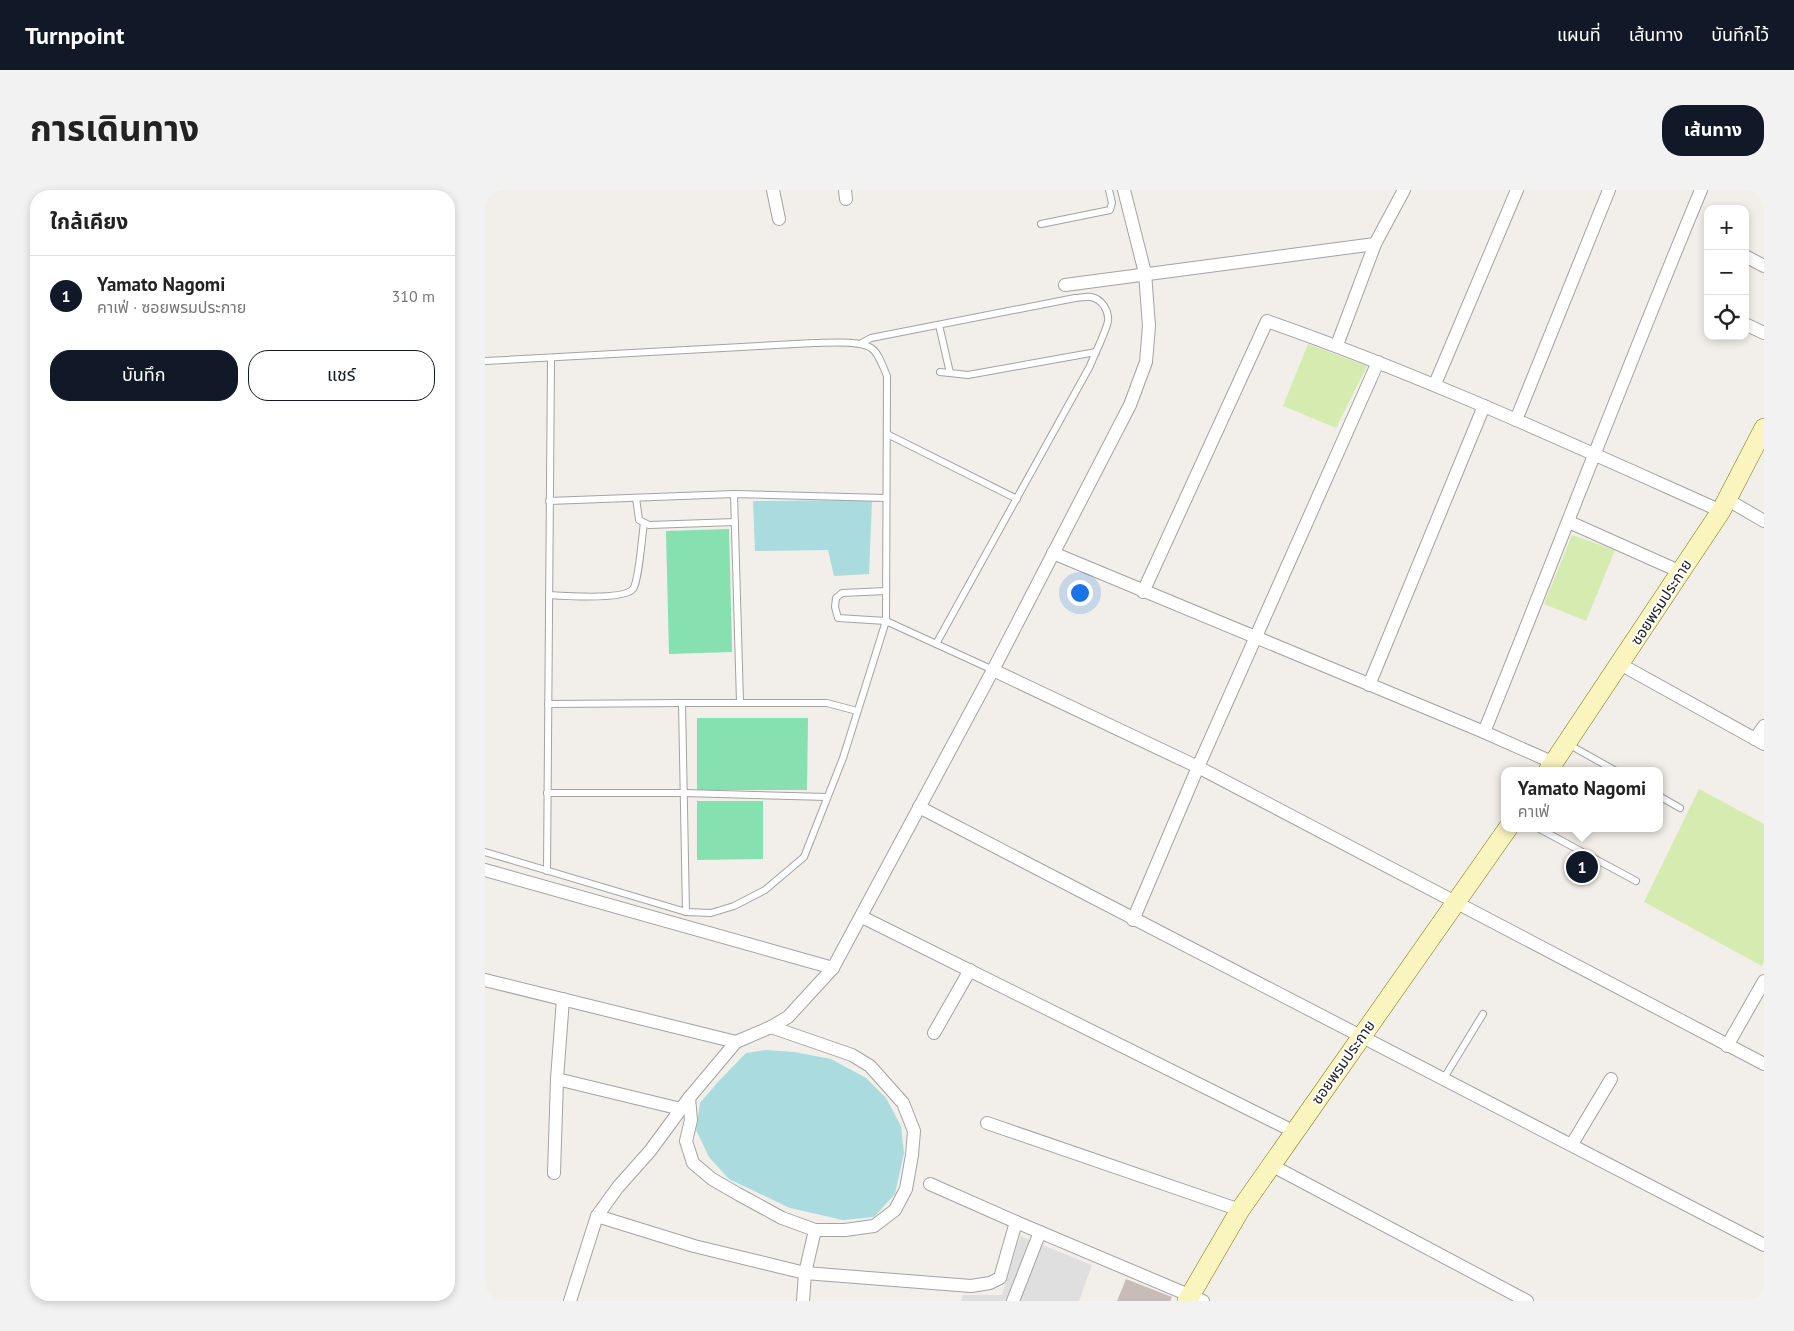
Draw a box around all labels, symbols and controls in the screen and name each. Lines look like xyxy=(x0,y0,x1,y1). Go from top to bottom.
text: Turnpoint xyxy=(25,20,124,51)
text: แผนที่ xyxy=(1557,23,1601,46)
text: เส้นทาง xyxy=(1629,23,1683,46)
text: บันทึกไว้ xyxy=(1711,23,1769,46)
text: การเดินทาง xyxy=(30,105,199,151)
button: เส้นทาง xyxy=(1662,105,1764,156)
map controls xyxy=(1704,205,1749,340)
button: + xyxy=(1704,205,1749,250)
text: ใกล้เคียง xyxy=(50,208,128,235)
button: − xyxy=(1704,250,1749,295)
text: Yamato Nagomi xyxy=(97,272,225,296)
text: 1 xyxy=(61,286,71,306)
text: 310 m xyxy=(392,286,435,306)
button: locate xyxy=(1704,295,1749,340)
text: คาเฟ่ · ซอยพรมประกาย xyxy=(97,297,246,317)
button: บันทึก xyxy=(50,350,238,401)
button: แชร์ xyxy=(248,350,435,401)
street label: ซอยพรมประกาย xyxy=(1626,556,1696,648)
your location xyxy=(1067,580,1093,606)
popup xyxy=(1501,767,1663,832)
text: Yamato Nagomi xyxy=(1518,776,1646,800)
text: คาเฟ่ xyxy=(1518,801,1550,821)
pin: 1 xyxy=(1566,848,1598,886)
street label: ซอยพรมประกาย xyxy=(1307,1016,1379,1108)

